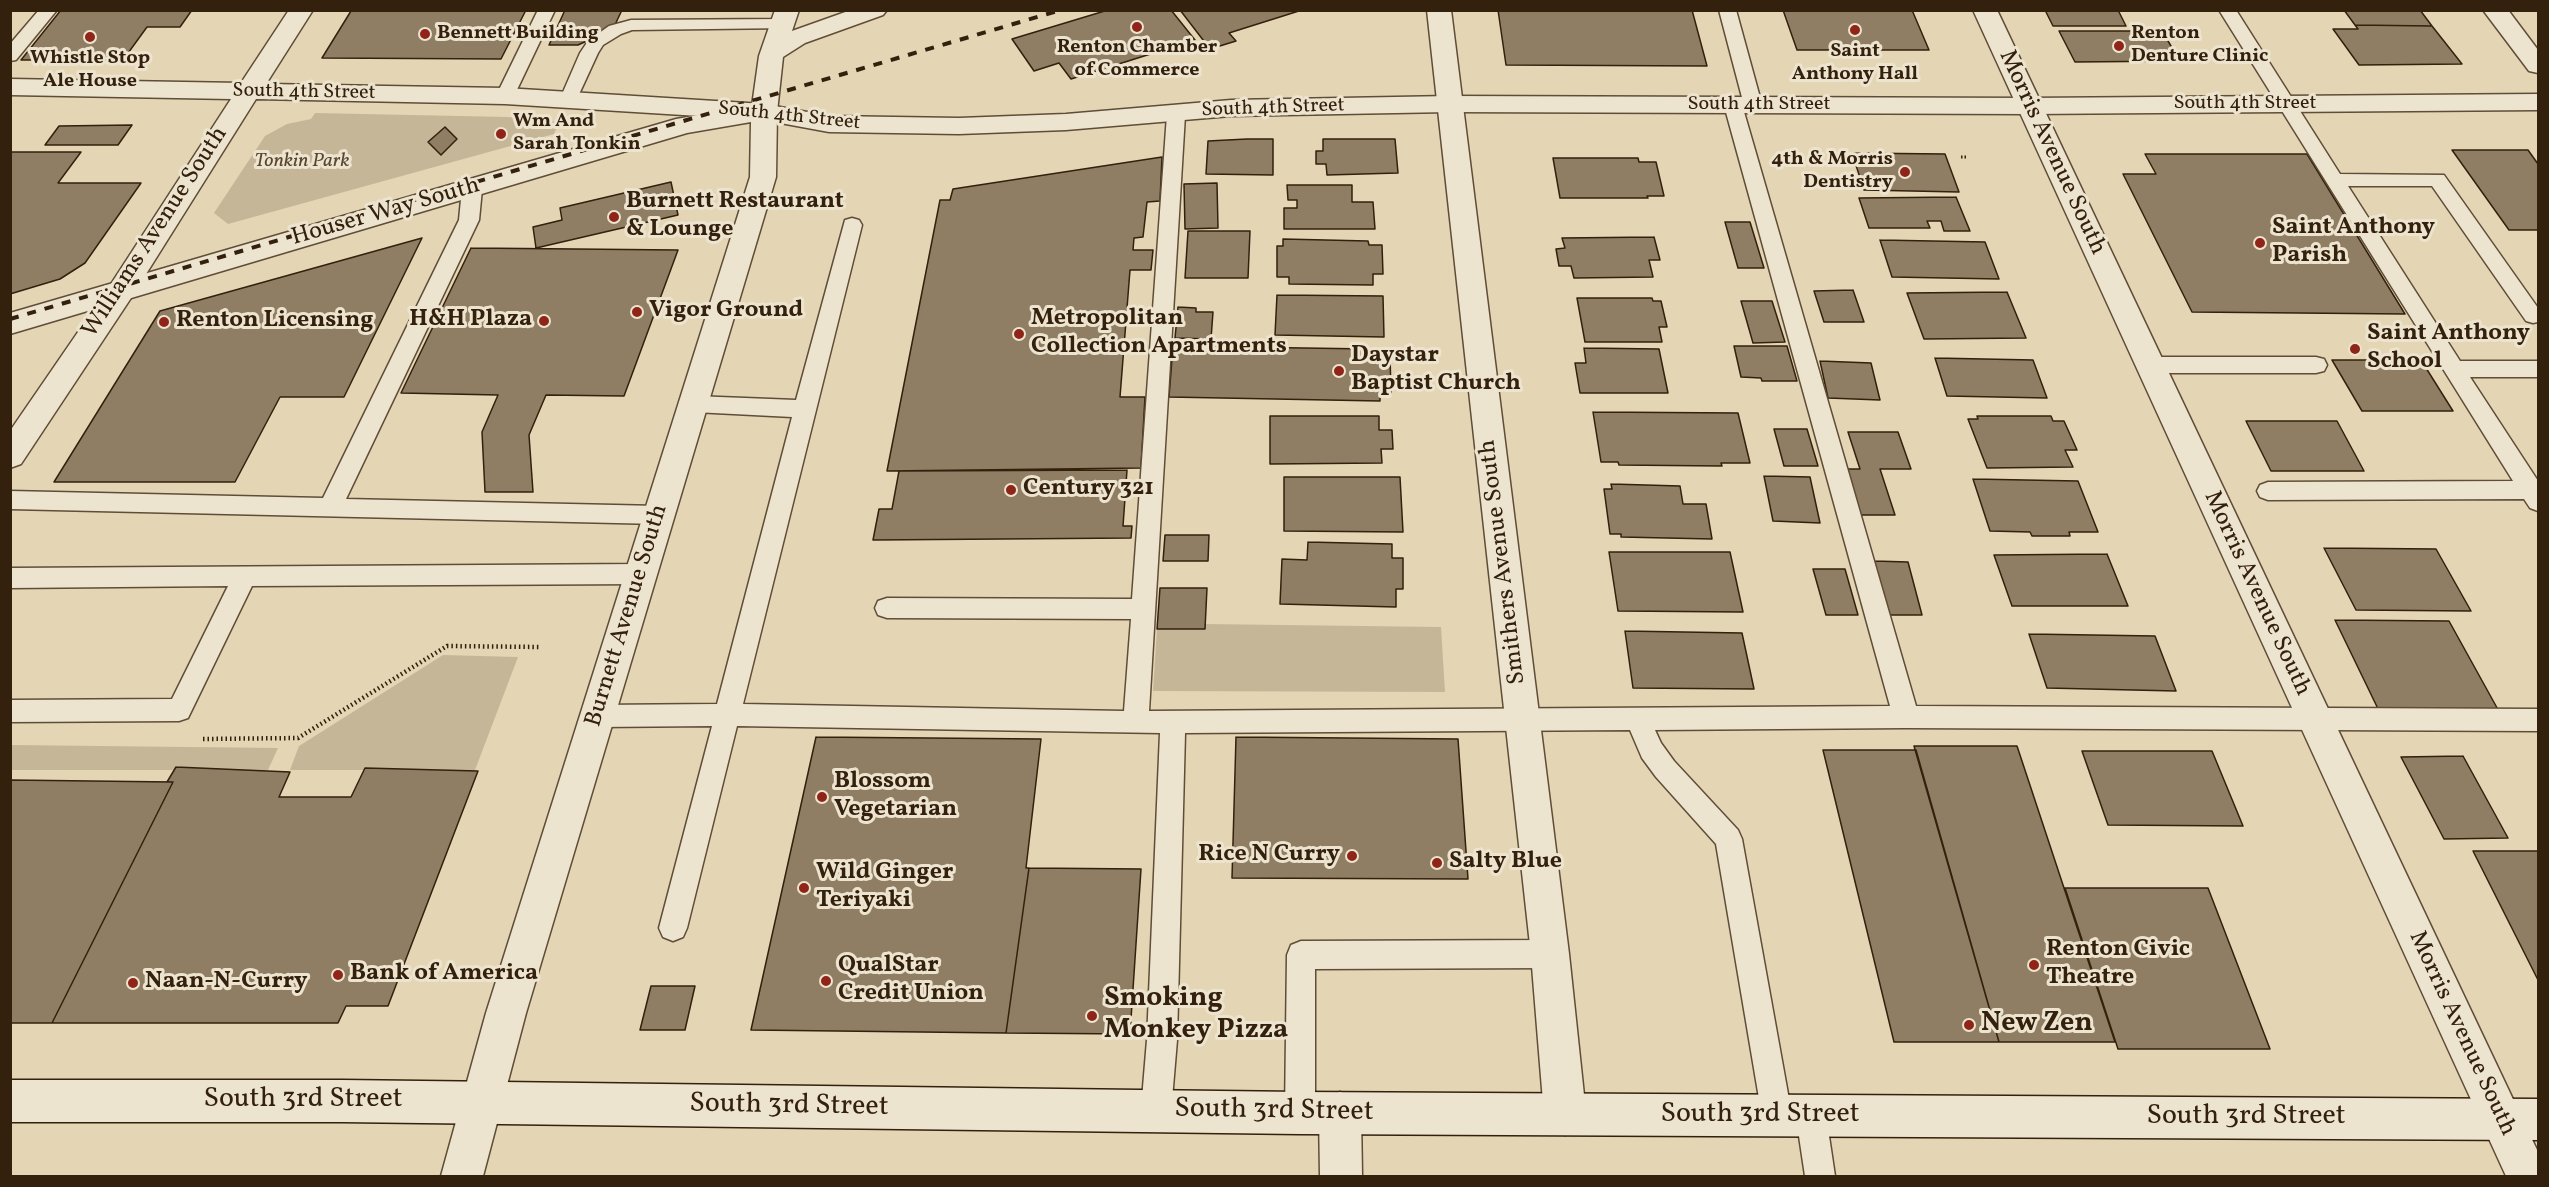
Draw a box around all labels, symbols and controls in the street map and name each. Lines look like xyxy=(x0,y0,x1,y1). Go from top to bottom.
marker: Renton Chamber of Commerce xyxy=(1130,20,1144,34)
place label: Bennett Building xyxy=(437,22,599,46)
place label: Renton Denture Clinic xyxy=(2131,22,2268,69)
marker: Saint Anthony Hall xyxy=(1848,23,1862,37)
marker: Bennett Building xyxy=(418,27,432,41)
marker: Whistle Stop Ale House xyxy=(83,30,97,44)
place label: Renton Chamber of Commerce xyxy=(1057,36,1217,83)
marker: Renton Denture Clinic xyxy=(2112,39,2126,53)
place label: Saint Anthony Hall xyxy=(1792,40,1918,87)
street label: Morris Avenue South xyxy=(1991,46,2111,260)
place label: Whistle Stop Ale House xyxy=(30,47,150,94)
street label: South 4th Street xyxy=(232,80,376,106)
street label: South 4th Street xyxy=(2173,92,2317,116)
street label: South 4th Street xyxy=(1687,93,1831,117)
street label: South 4th Street xyxy=(1201,95,1345,123)
street label: South 4th Street xyxy=(717,98,861,136)
place label: Wm And Sarah Tonkin xyxy=(513,110,641,157)
street label: Williams Avenue South xyxy=(77,122,235,344)
marker: Wm And Sarah Tonkin xyxy=(494,127,508,141)
place label: 4th & Morris Dentistry xyxy=(1771,148,1893,195)
park label: Tonkin Park xyxy=(254,150,350,174)
marker: 4th & Morris Dentistry xyxy=(1898,165,1912,179)
street label: Houser Way South xyxy=(289,172,483,254)
place label: Burnett Restaurant & Lounge xyxy=(626,189,844,245)
marker: Burnett Restaurant & Lounge xyxy=(607,210,621,224)
place label: Saint Anthony Parish xyxy=(2272,215,2435,271)
marker: Saint Anthony Parish xyxy=(2253,236,2267,250)
place label: Vigor Ground xyxy=(649,298,803,326)
marker: Vigor Ground xyxy=(630,305,644,319)
place label: Metropolitan Collection Apartments xyxy=(1031,306,1287,362)
place label: H&H Plaza xyxy=(409,307,532,335)
place label: Renton Licensing xyxy=(176,308,373,336)
marker: H&H Plaza xyxy=(537,314,551,328)
marker: Renton Licensing xyxy=(157,315,171,329)
place label: Saint Anthony School xyxy=(2367,321,2530,377)
marker: Metropolitan Collection Apartments xyxy=(1012,327,1026,341)
marker: Saint Anthony School xyxy=(2348,342,2362,356)
place label: Daystar Baptist Church xyxy=(1351,343,1521,399)
marker: Daystar Baptist Church xyxy=(1332,364,1346,378)
street label: Smithers Avenue South xyxy=(1475,438,1533,686)
place label: Century 321 xyxy=(1023,476,1154,504)
marker: Century 321 xyxy=(1004,483,1018,497)
street label: Morris Avenue South xyxy=(2196,487,2316,701)
street label: Burnett Avenue South xyxy=(580,501,676,731)
place label: Blossom Vegetarian xyxy=(834,769,957,825)
marker: Blossom Vegetarian xyxy=(815,790,829,804)
place label: Rice N Curry xyxy=(1198,842,1340,870)
marker: Rice N Curry xyxy=(1345,849,1359,863)
place label: Salty Blue xyxy=(1449,849,1562,877)
marker: Salty Blue xyxy=(1430,856,1444,870)
place label: Wild Ginger Teriyaki xyxy=(816,860,953,916)
marker: Wild Ginger Teriyaki xyxy=(797,881,811,895)
street label: Morris Avenue South xyxy=(2401,927,2521,1141)
place label: Renton Civic Theatre xyxy=(2046,937,2190,993)
place label: QualStar Credit Union xyxy=(838,953,984,1009)
marker: Renton Civic Theatre xyxy=(2027,958,2041,972)
place label: Bank of America xyxy=(350,961,538,989)
marker: Bank of America xyxy=(331,968,345,982)
place label: Naan-N-Curry xyxy=(145,969,308,997)
marker: QualStar Credit Union xyxy=(819,974,833,988)
marker: Naan-N-Curry xyxy=(126,976,140,990)
place label: Smoking Monkey Pizza xyxy=(1104,983,1288,1049)
place label: New Zen xyxy=(1981,1008,2093,1042)
marker: Smoking Monkey Pizza xyxy=(1085,1009,1099,1023)
marker: New Zen xyxy=(1962,1018,1976,1032)
street label: South 3rd Street xyxy=(203,1084,403,1118)
street label: South 3rd Street xyxy=(689,1088,889,1126)
street label: South 3rd Street xyxy=(1174,1093,1374,1131)
street label: South 3rd Street xyxy=(1660,1099,1860,1133)
street label: South 3rd Street xyxy=(2146,1101,2346,1135)

